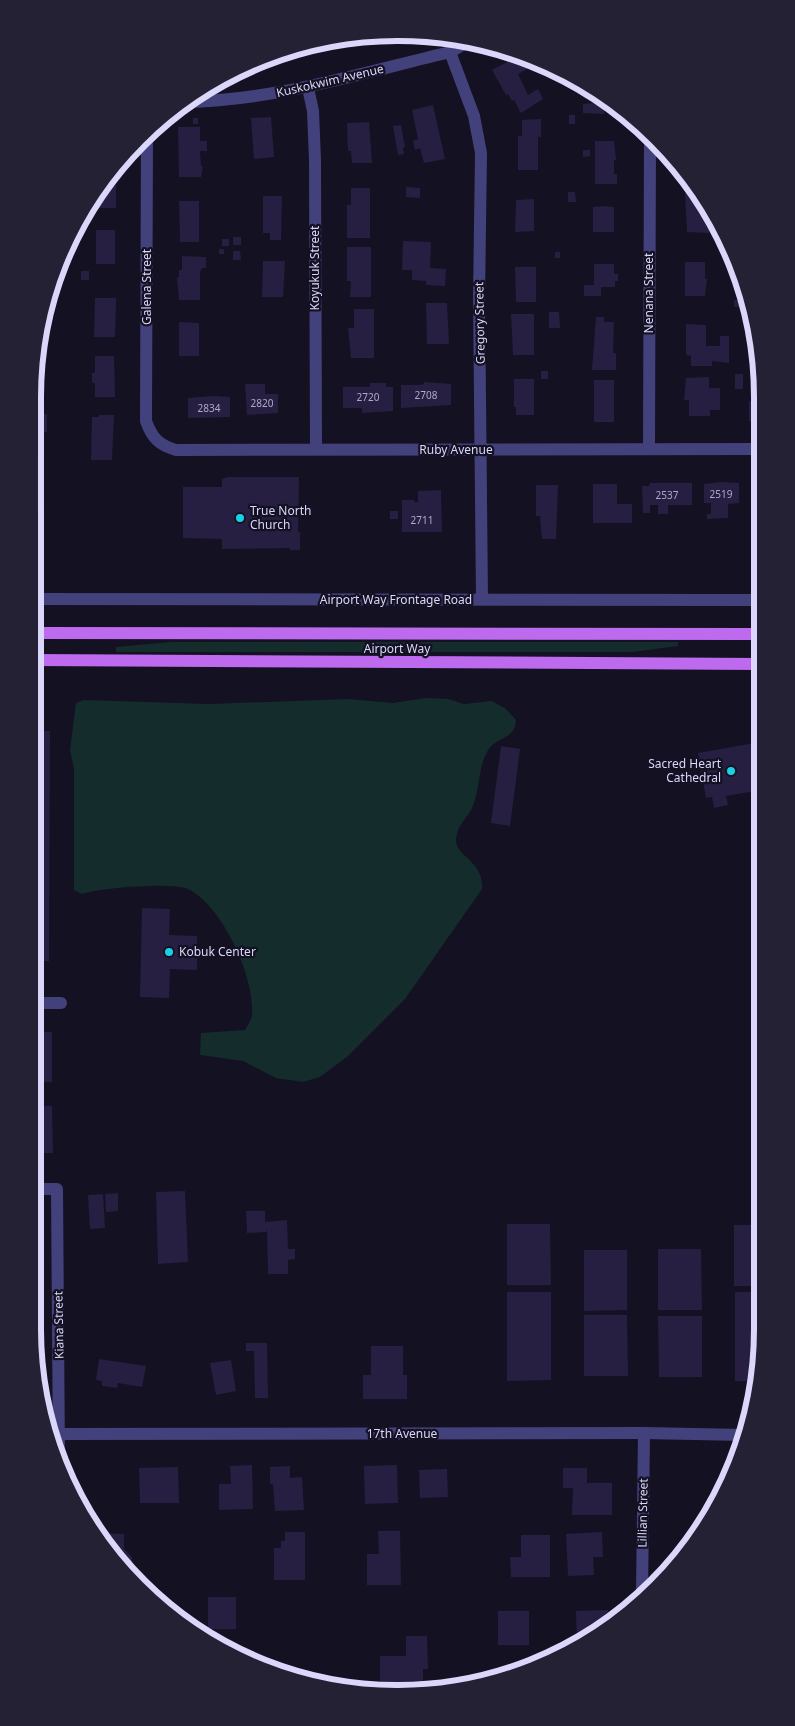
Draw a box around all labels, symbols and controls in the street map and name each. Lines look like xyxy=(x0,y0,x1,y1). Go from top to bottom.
street label: Kuskokwim Avenue xyxy=(275,60,385,101)
street label: Koyukuk Street xyxy=(306,225,323,310)
street label: Galena Street xyxy=(138,248,155,325)
street label: Nenana Street xyxy=(640,252,657,333)
street label: Gregory Street xyxy=(470,281,489,364)
house number: 2708 xyxy=(415,388,438,402)
house number: 2720 xyxy=(357,390,380,404)
house number: 2820 xyxy=(251,396,274,410)
house number: 2834 xyxy=(198,401,221,415)
street label: Ruby Avenue xyxy=(419,441,493,458)
house number: 2519 xyxy=(710,487,733,501)
house number: 2537 xyxy=(656,488,679,502)
place label: True North Church xyxy=(250,502,311,533)
marker: True North Church xyxy=(234,512,246,524)
house number: 2711 xyxy=(411,513,433,527)
street label: Airport Way Frontage Road xyxy=(320,591,472,608)
street label: Airport Way xyxy=(364,640,431,657)
place label: Sacred Heart Cathedral xyxy=(648,755,722,786)
marker: Sacred Heart Cathedral xyxy=(725,765,737,777)
place label: Kobuk Center xyxy=(179,943,256,960)
marker: Kobuk Center xyxy=(163,946,175,958)
street label: Kiana Street xyxy=(49,1290,68,1359)
street label: 17th Avenue xyxy=(367,1425,438,1442)
street label: Lillian Street xyxy=(633,1477,652,1548)

